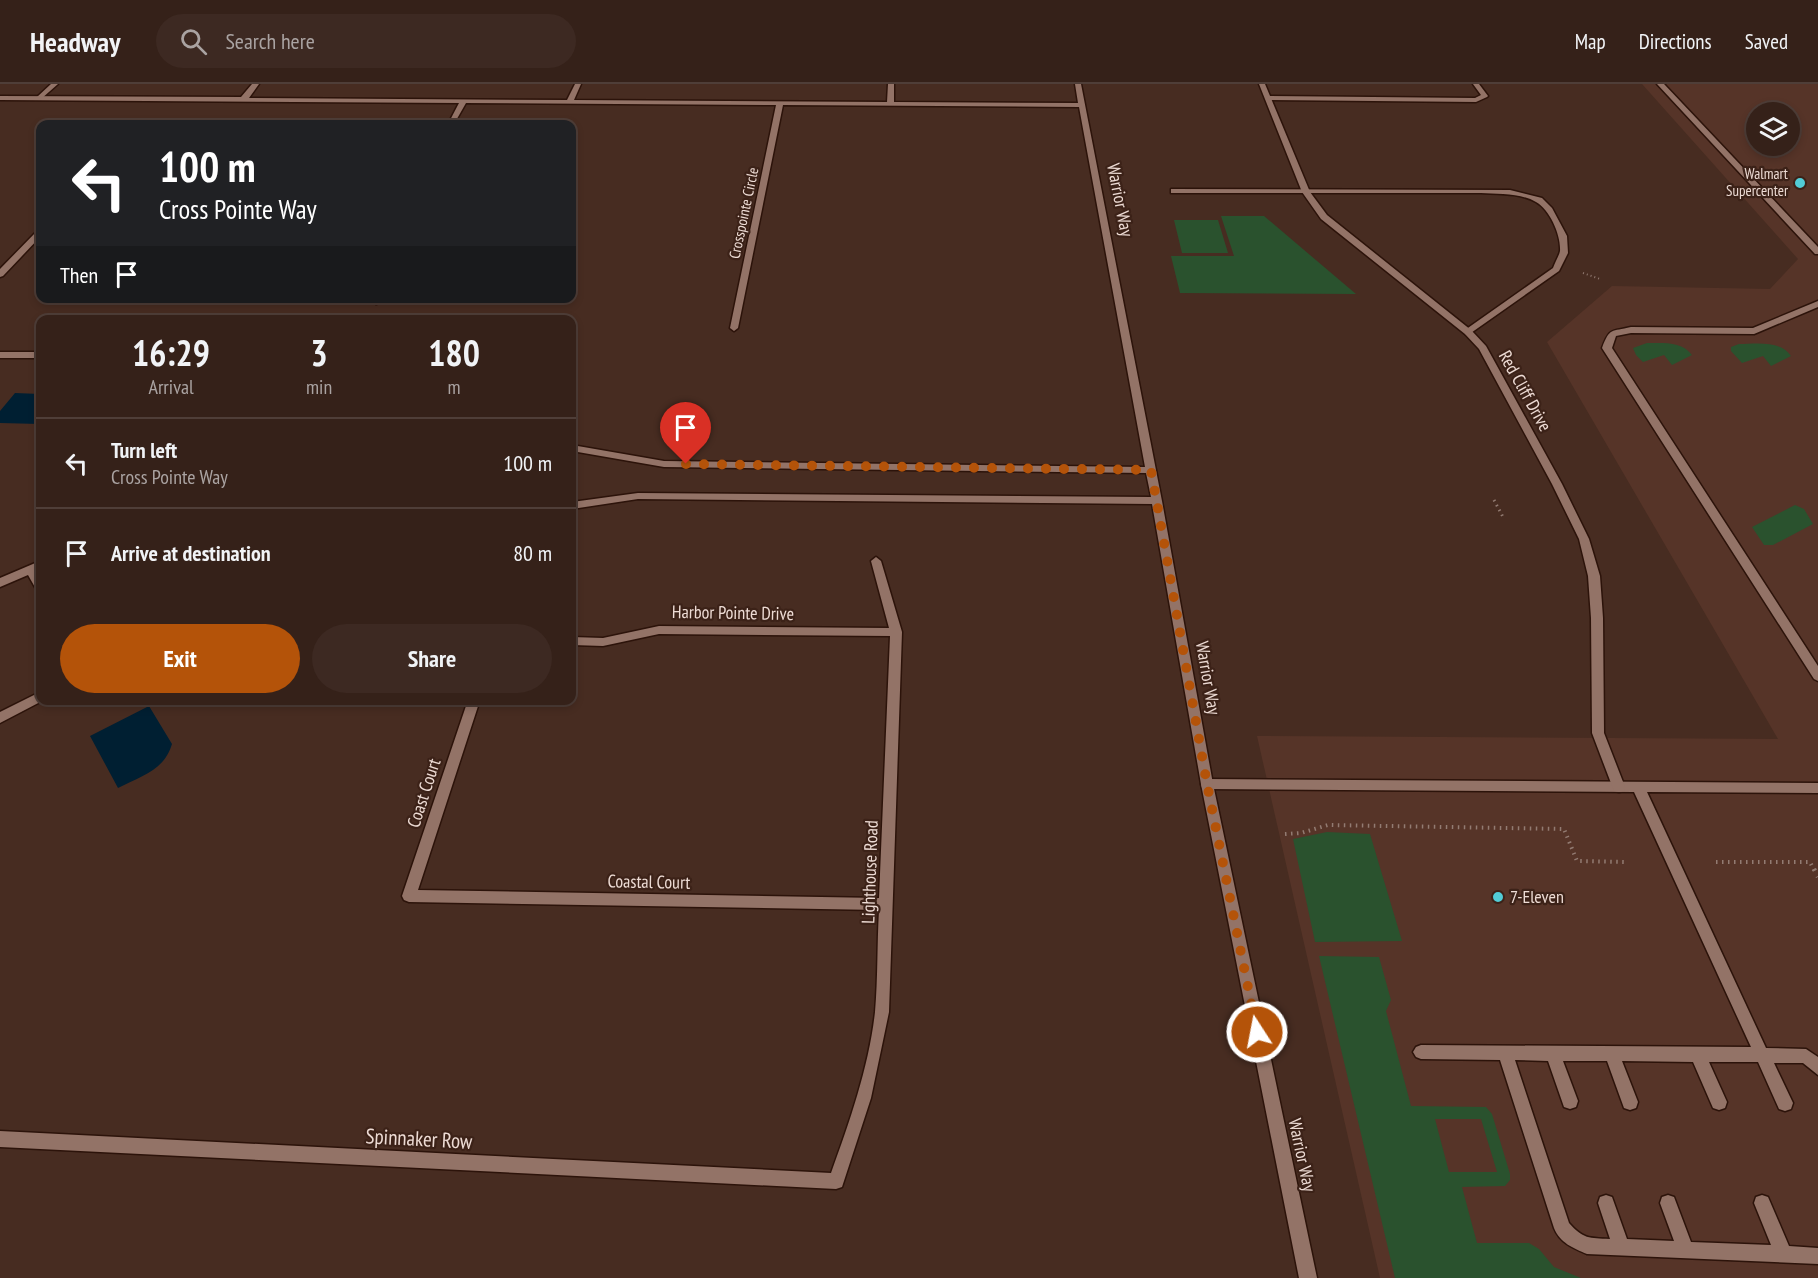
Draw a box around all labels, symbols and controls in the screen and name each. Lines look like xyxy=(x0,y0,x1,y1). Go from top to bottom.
search box xyxy=(156,14,576,68)
text: Headway xyxy=(30,23,120,60)
icon: search xyxy=(177,25,210,58)
text: Search here xyxy=(225,27,315,55)
text: Map xyxy=(1575,28,1606,55)
text: Directions xyxy=(1639,28,1712,55)
text: Saved xyxy=(1745,28,1788,55)
map controls xyxy=(1746,102,1800,156)
button: layers xyxy=(1746,102,1800,156)
text: 100 m xyxy=(159,139,256,194)
icon: left xyxy=(60,144,138,222)
street label: Warrior Way xyxy=(1102,161,1139,239)
place label: Walmart Supercenter xyxy=(1726,164,1789,200)
street label: Crosspointe Circle xyxy=(725,165,762,260)
marker: Walmart Supercenter xyxy=(1793,176,1807,190)
text: Cross Pointe Way xyxy=(159,192,317,226)
icon: arrive xyxy=(110,258,143,291)
text: Then xyxy=(60,261,98,289)
text: 16:29 xyxy=(132,329,210,376)
text: 3 xyxy=(310,329,328,376)
text: 180 xyxy=(428,329,480,376)
street label: Red Cliff Drive xyxy=(1494,346,1557,435)
text: Arrival xyxy=(148,374,194,400)
text: min xyxy=(306,374,332,400)
text: m xyxy=(448,374,461,400)
pin xyxy=(660,402,711,464)
icon: arrive xyxy=(669,411,702,444)
text: Turn left xyxy=(111,436,177,464)
icon: left xyxy=(60,447,93,480)
text: 100 m xyxy=(503,449,552,477)
text: Cross Pointe Way xyxy=(111,464,228,490)
icon: arrive xyxy=(60,537,93,570)
text: Arrive at destination xyxy=(111,539,271,567)
text: 80 m xyxy=(513,539,552,567)
street label: Harbor Pointe Drive xyxy=(672,600,794,625)
button: Exit xyxy=(60,624,300,693)
button: Share xyxy=(312,624,552,693)
street label: Warrior Way xyxy=(1191,639,1226,717)
street label: Coast Court xyxy=(402,755,445,830)
street label: Lighthouse Road xyxy=(856,820,883,924)
street label: Coastal Court xyxy=(608,869,691,894)
place label: 7-Eleven xyxy=(1510,885,1564,908)
marker: 7-Eleven xyxy=(1491,890,1505,904)
position arrow xyxy=(1225,1000,1289,1064)
street label: Warrior Way xyxy=(1284,1116,1321,1194)
street label: Spinnaker Row xyxy=(365,1122,474,1155)

